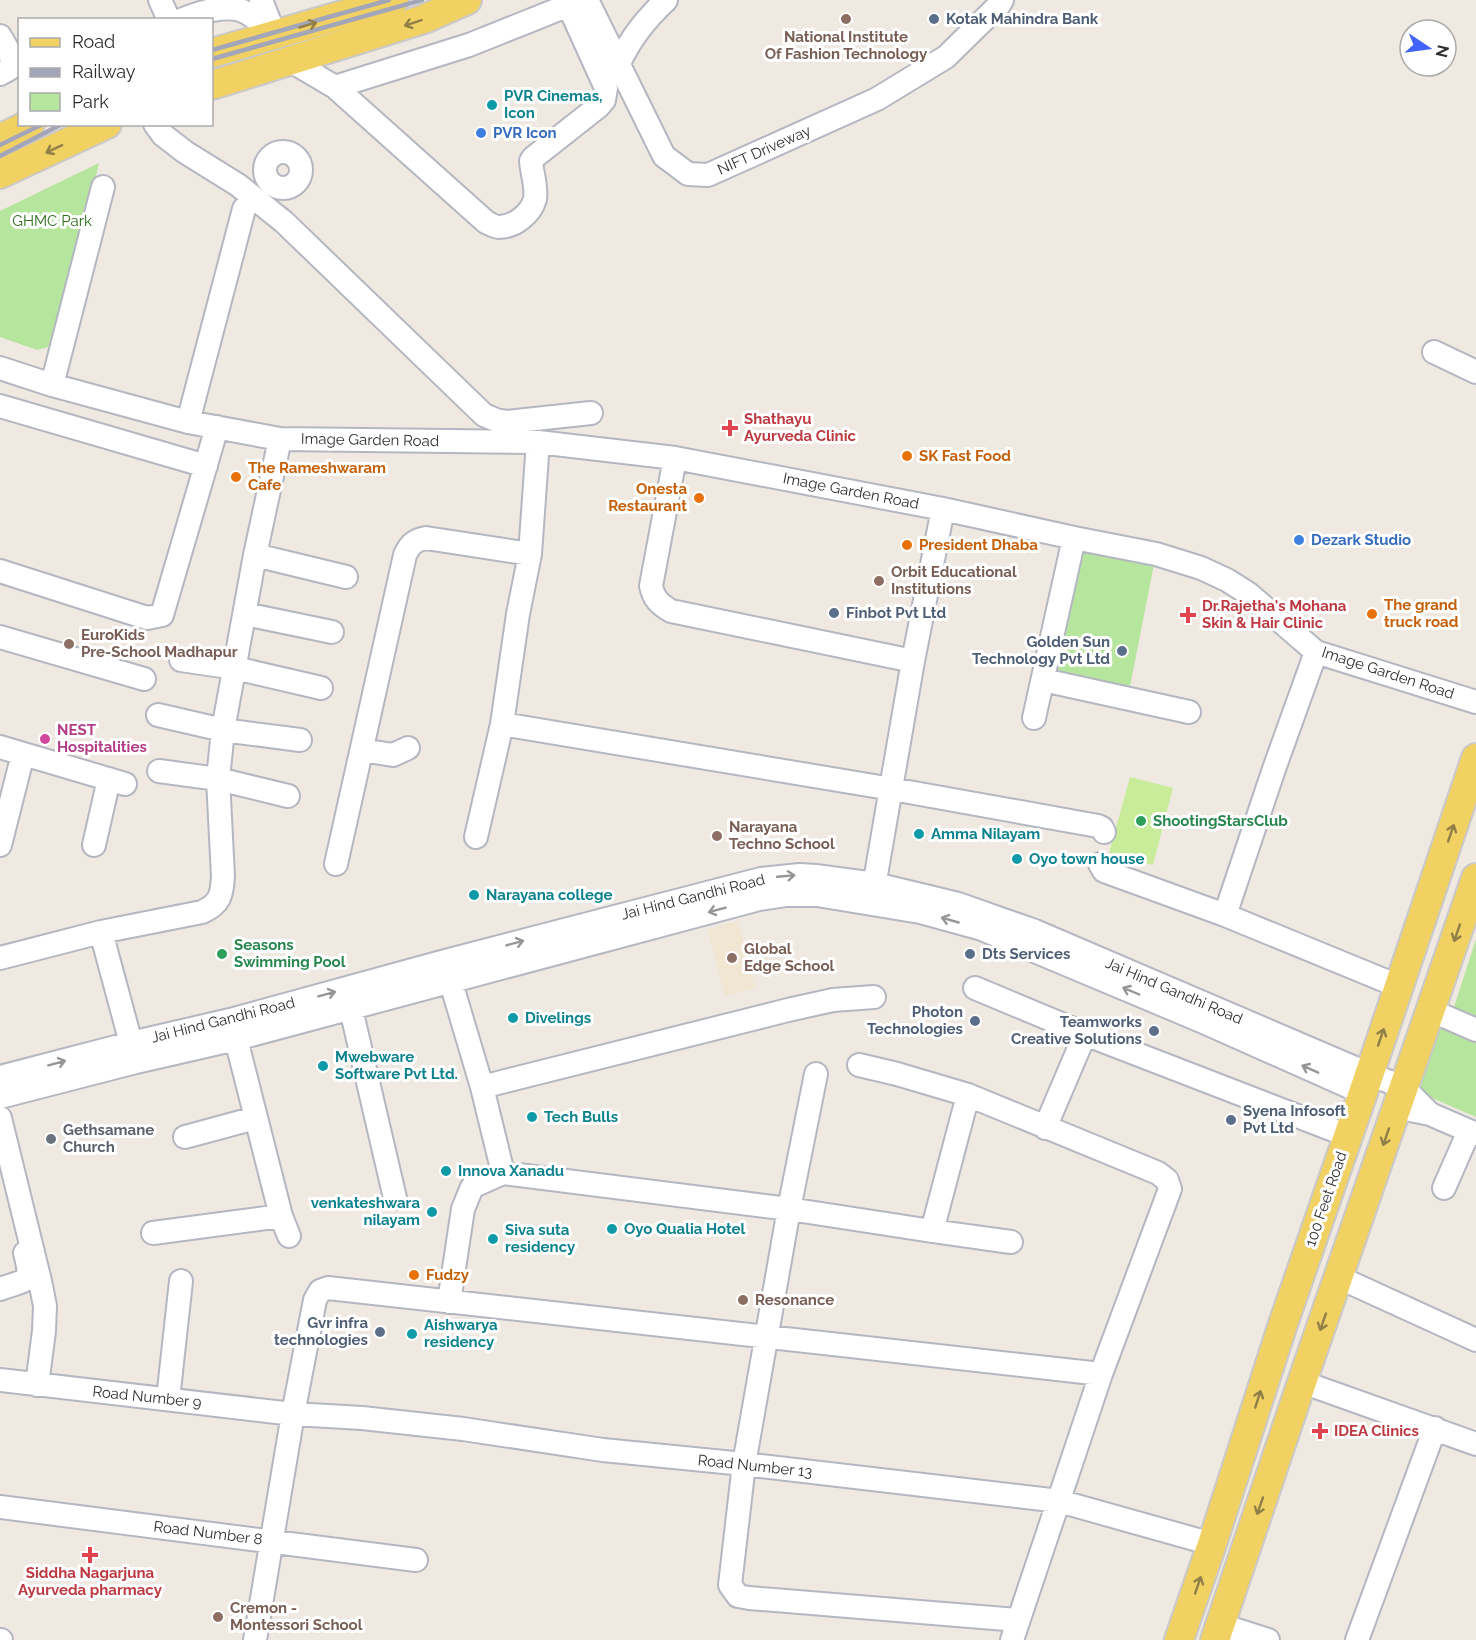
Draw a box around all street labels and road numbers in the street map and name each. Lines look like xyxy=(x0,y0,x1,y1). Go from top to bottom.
street label: NIFT Driveway xyxy=(715,121,813,179)
street label: Image Garden Road xyxy=(301,430,439,450)
street label: Image Garden Road xyxy=(781,469,921,513)
street label: Image Garden Road xyxy=(1319,643,1457,703)
street label: Jai Hind Gandhi Road xyxy=(619,870,767,924)
street label: Jai Hind Gandhi Road xyxy=(1103,954,1245,1028)
street label: Jai Hind Gandhi Road xyxy=(149,993,297,1047)
street label: 100 Feet Road xyxy=(1301,1149,1351,1249)
street label: Road Number 9 xyxy=(92,1382,203,1412)
street label: Road Number 13 xyxy=(697,1451,813,1481)
street label: Road Number 8 xyxy=(152,1517,264,1549)

